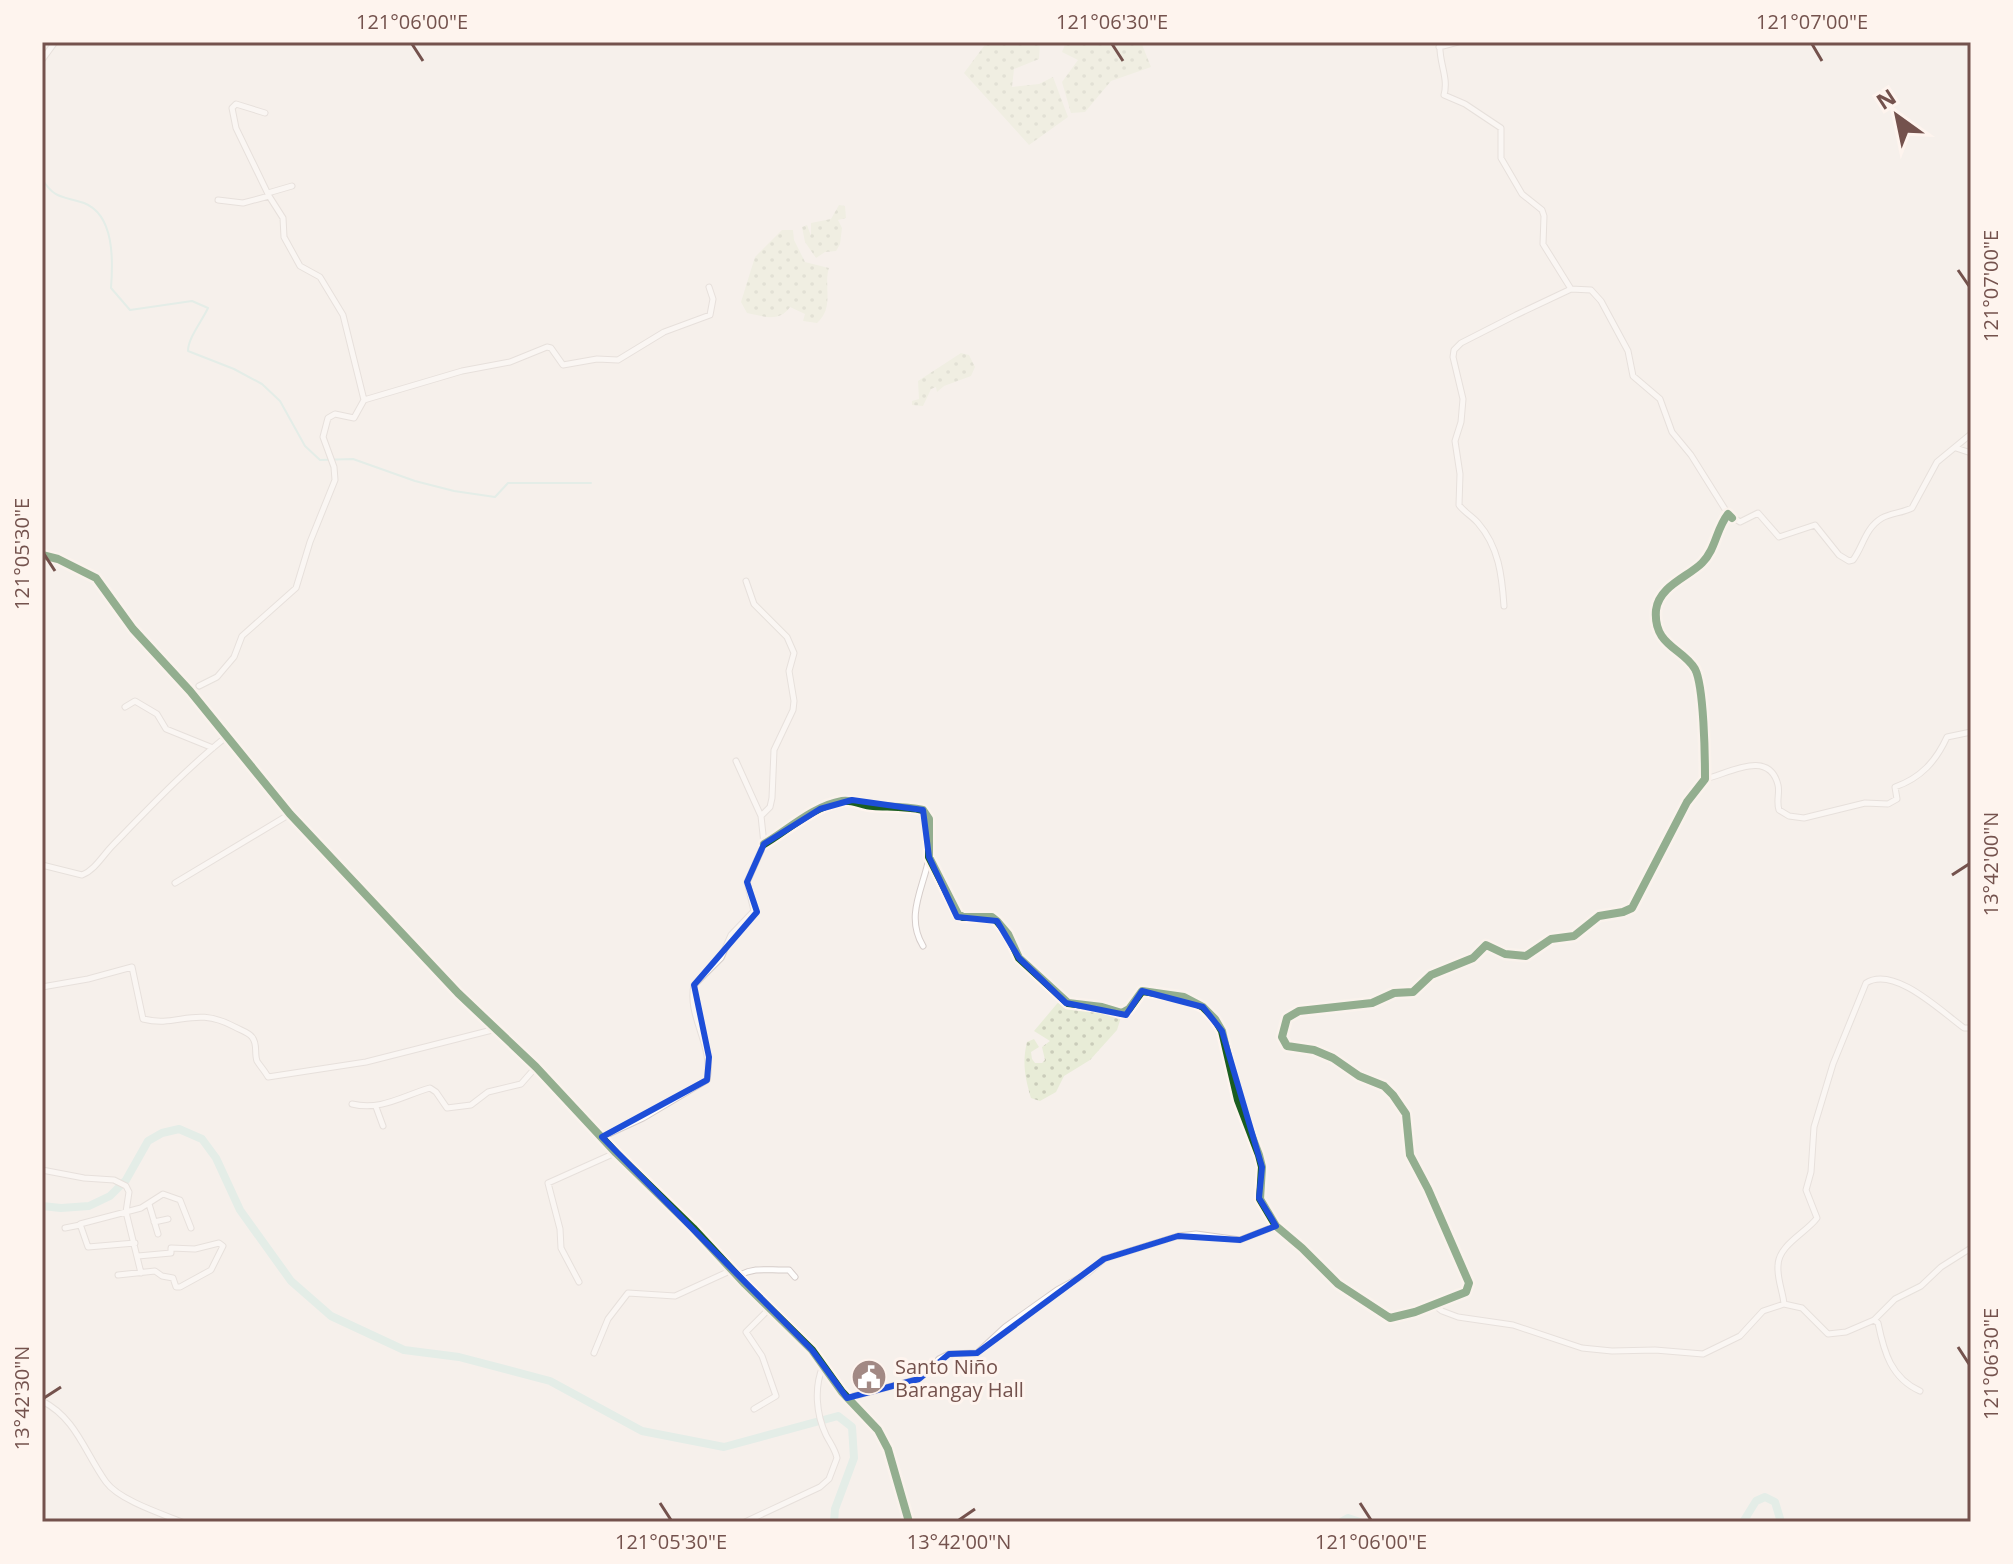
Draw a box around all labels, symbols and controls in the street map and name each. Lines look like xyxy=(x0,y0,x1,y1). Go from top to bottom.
text: 121°06'00"E xyxy=(356,8,468,35)
text: 121°06'30"E xyxy=(1056,8,1168,35)
text: 121°07'00"E xyxy=(1756,8,1868,35)
north arrow xyxy=(1857,76,1937,156)
text: N xyxy=(1870,81,1901,116)
text: 121°07'00"E xyxy=(1977,230,2004,342)
text: 121°05'30"E xyxy=(8,498,35,610)
text: 13°42'00"N xyxy=(1977,812,2004,916)
text: 121°06'30"E xyxy=(1977,1308,2004,1420)
text: 13°42'30"N xyxy=(8,1346,35,1450)
place label: Santo Niño Barangay Hall xyxy=(895,1353,1024,1403)
public building icon: Santo Niño Barangay Hall xyxy=(850,1358,888,1396)
text: 121°05'30"E xyxy=(615,1528,727,1555)
text: 13°42'00"N xyxy=(907,1528,1011,1555)
text: 121°06'00"E xyxy=(1315,1528,1427,1555)

